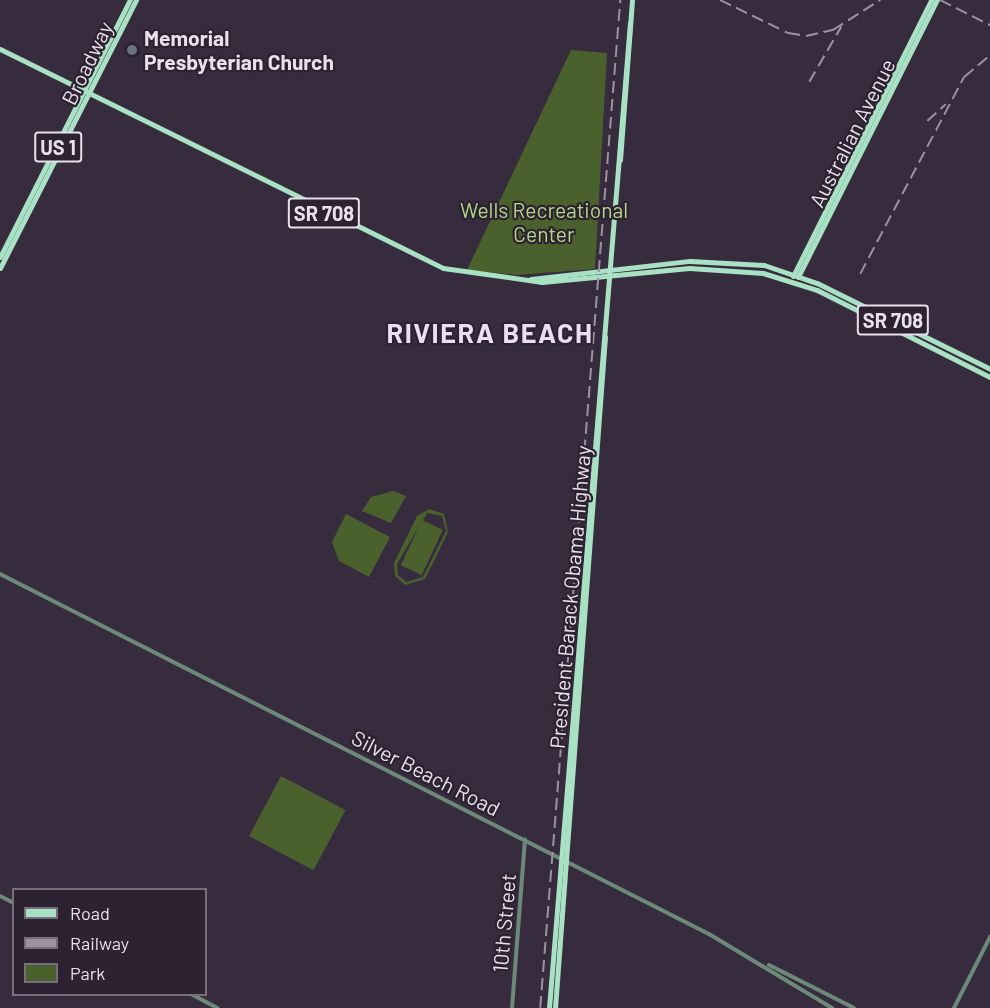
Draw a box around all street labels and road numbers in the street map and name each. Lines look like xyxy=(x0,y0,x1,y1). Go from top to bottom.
street label: Broadway xyxy=(56,17,118,109)
street label: Australian Avenue xyxy=(804,55,900,211)
road number: US 1 xyxy=(34,130,82,164)
road number: SR 708 xyxy=(286,196,362,230)
road number: SR 708 xyxy=(856,303,930,337)
street label: President Barack Obama Highway xyxy=(544,444,596,750)
street label: Silver Beach Road xyxy=(348,725,504,821)
street label: 10th Street xyxy=(487,872,521,974)

